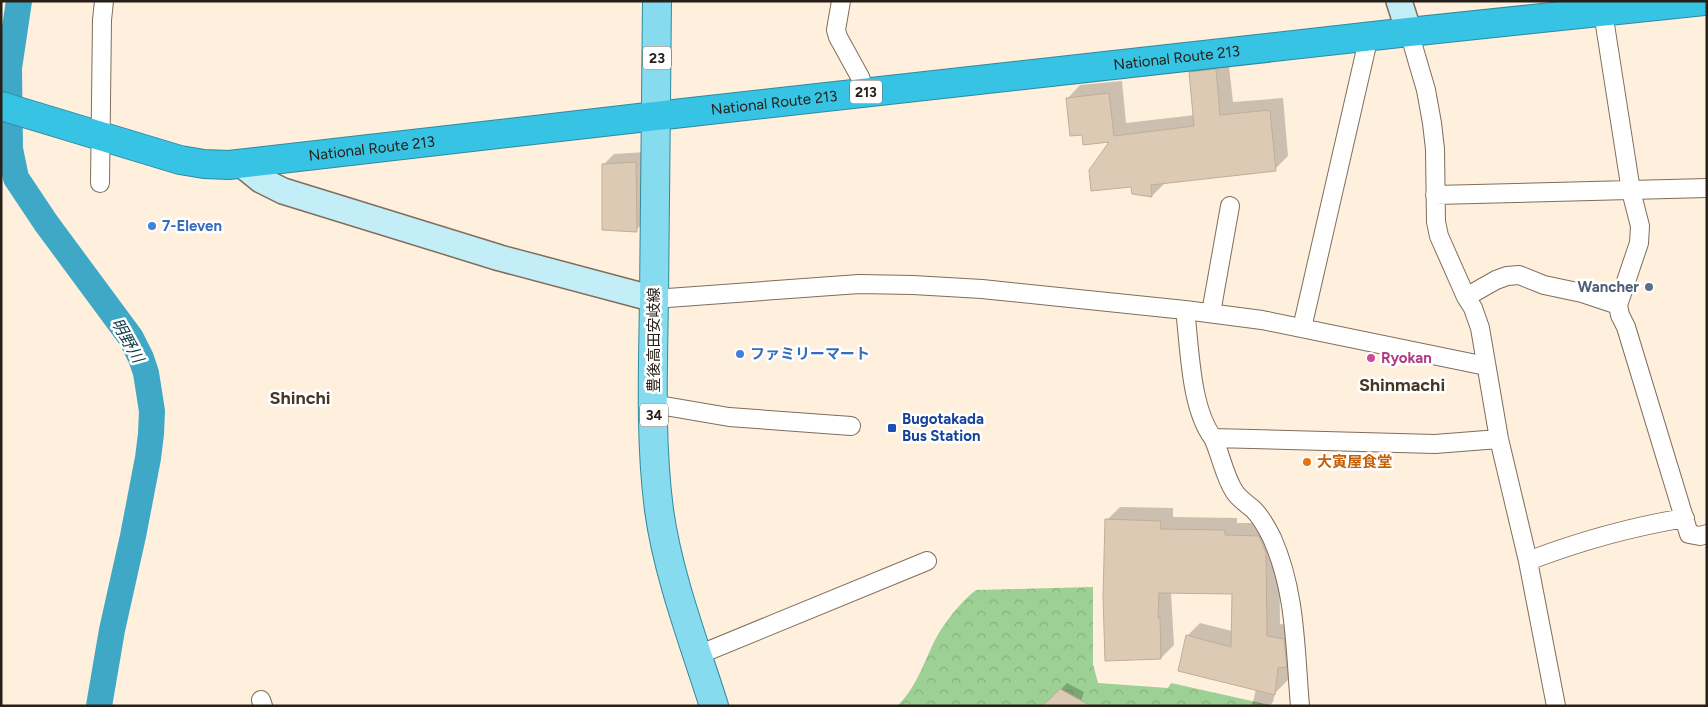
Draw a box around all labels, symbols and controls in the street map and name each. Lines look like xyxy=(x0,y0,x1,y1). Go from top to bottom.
street label: National Route 213 xyxy=(1113,42,1241,74)
road number: 23 xyxy=(643,46,671,70)
road number: 213 xyxy=(850,80,882,104)
street label: National Route 213 xyxy=(710,87,838,119)
street label: National Route 213 xyxy=(308,132,436,165)
place label: 7-Eleven xyxy=(162,217,222,235)
marker: 7-Eleven xyxy=(146,220,158,232)
place label: Wancher xyxy=(1578,278,1639,296)
marker: Wancher xyxy=(1643,281,1655,293)
street label: 豊後高田安岐線 xyxy=(645,287,663,393)
water label: 明野川 xyxy=(108,315,148,368)
place label: ファミリーマート xyxy=(750,345,870,363)
marker: ファミリーマート xyxy=(734,348,746,360)
place label: Ryokan xyxy=(1381,349,1432,367)
marker: Ryokan xyxy=(1365,352,1377,364)
district label: Shinmachi xyxy=(1359,374,1445,396)
district label: Shinchi xyxy=(270,387,330,409)
road number: 34 xyxy=(640,404,668,426)
place label: Bugotakada Bus Station xyxy=(902,410,984,445)
marker: Bugotakada Bus Station xyxy=(886,422,898,434)
place label: 大寅屋食堂 xyxy=(1317,453,1392,471)
marker: 大寅屋食堂 xyxy=(1301,456,1313,468)

